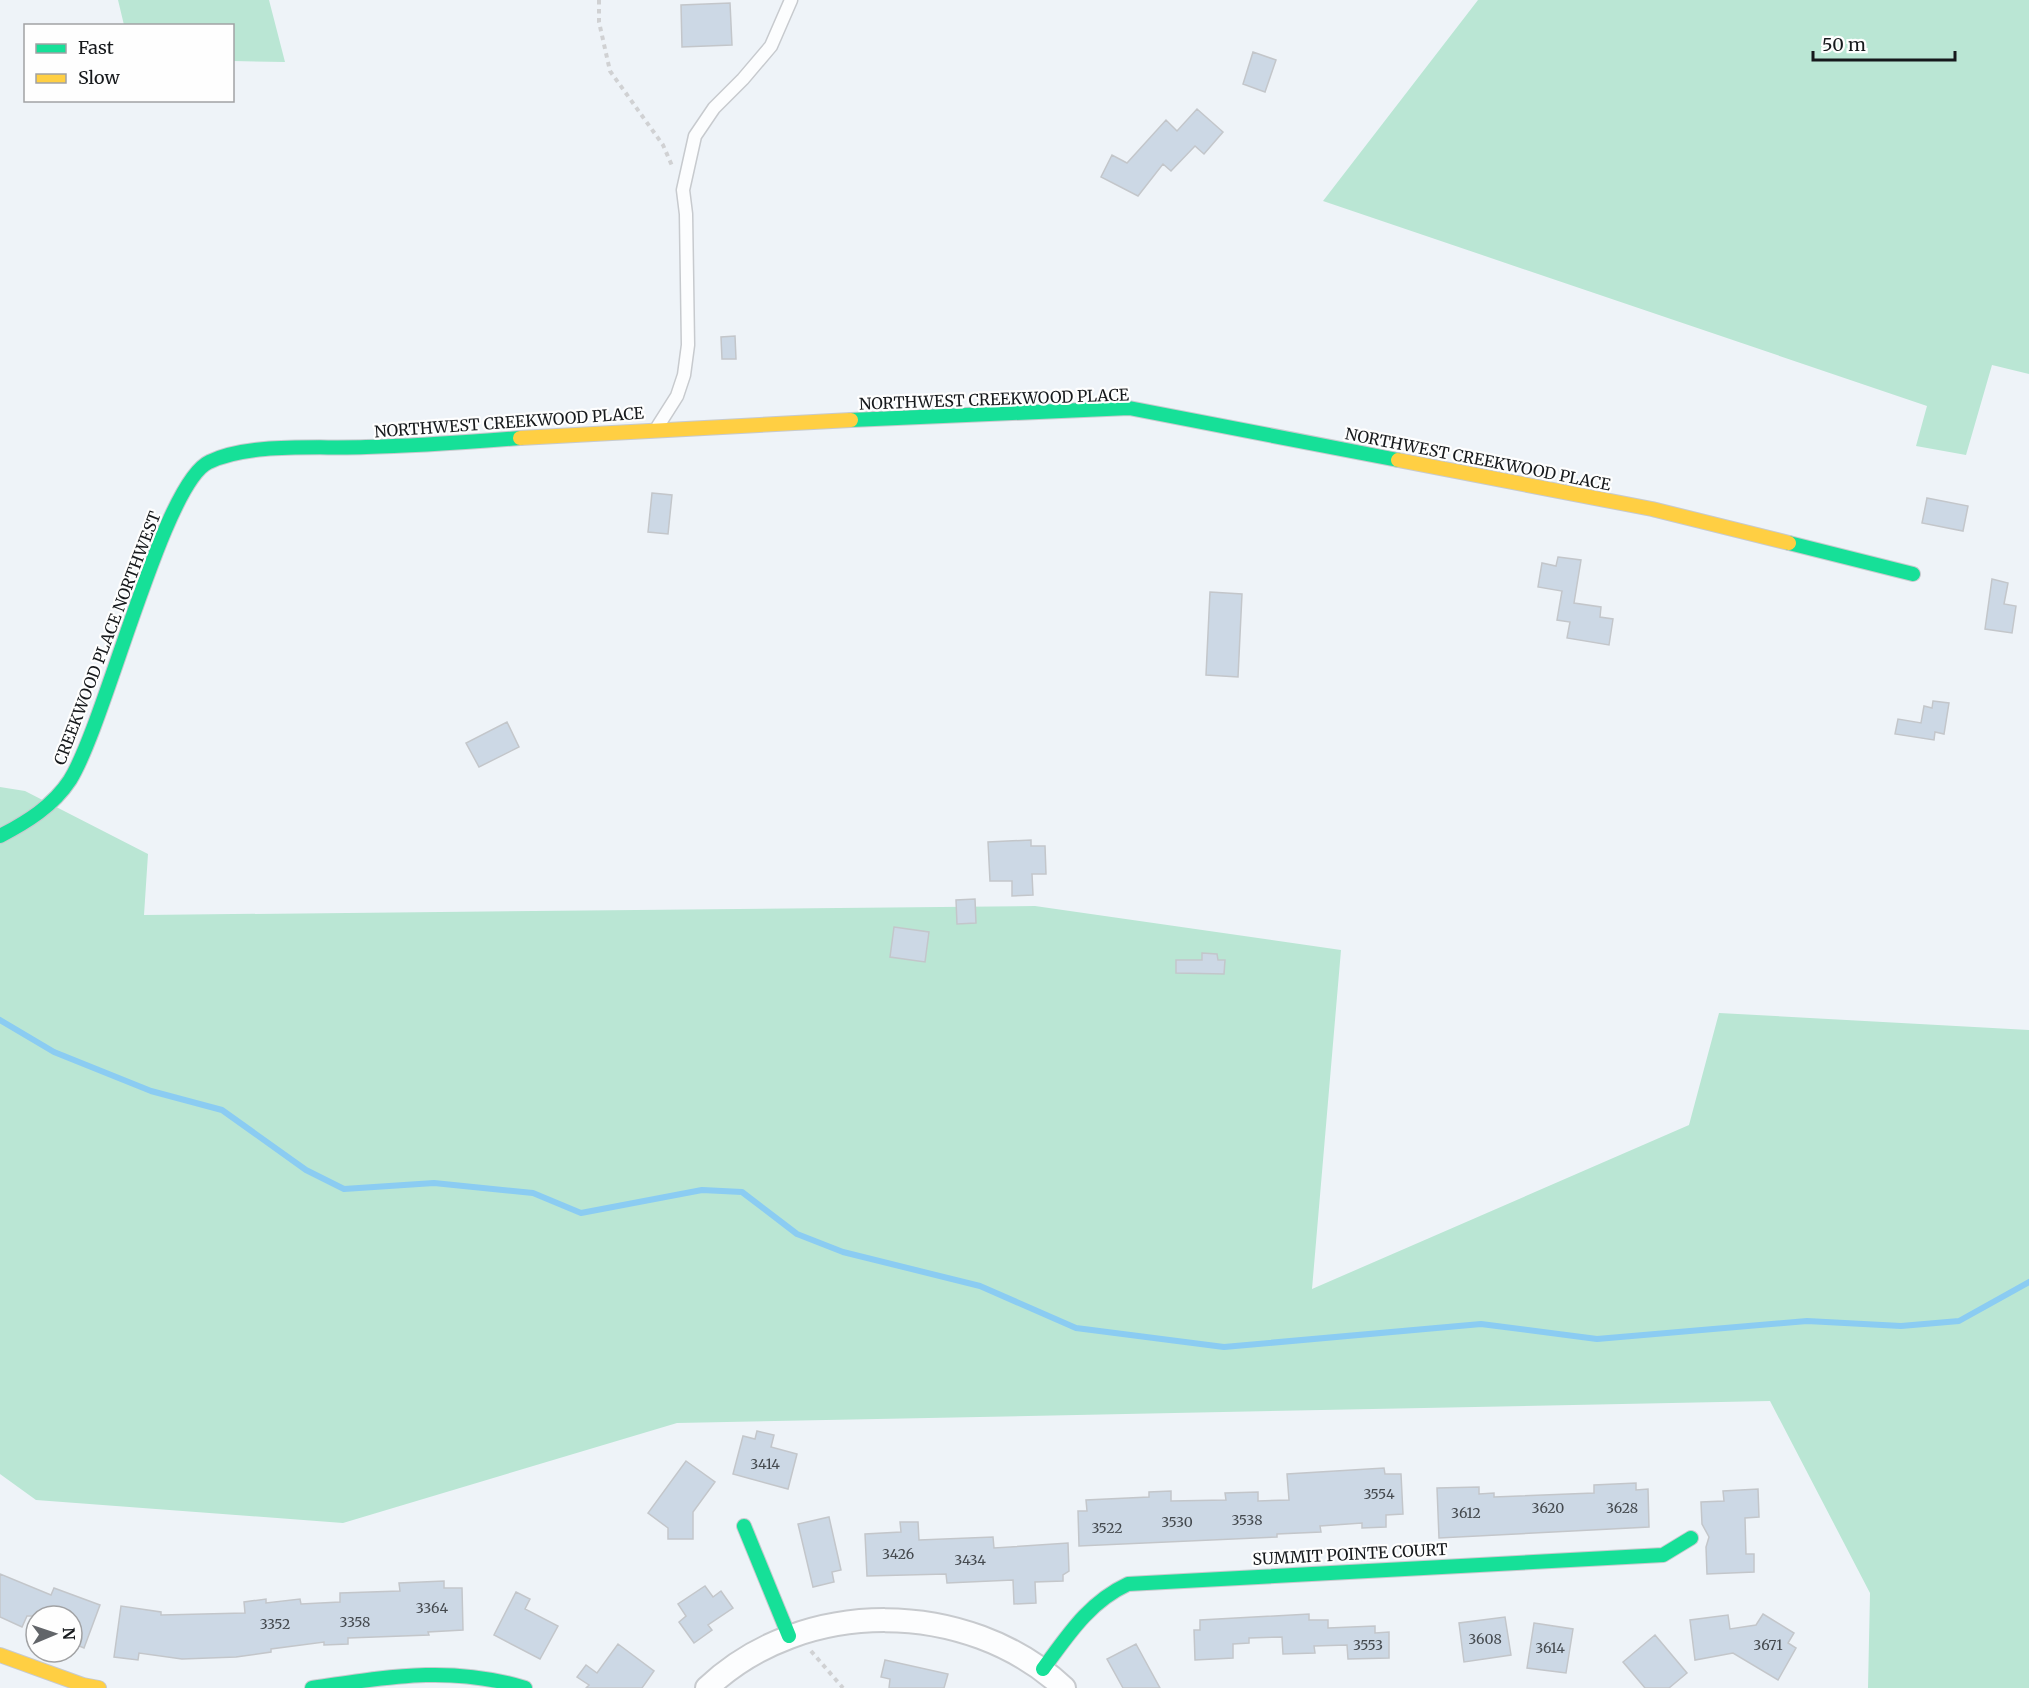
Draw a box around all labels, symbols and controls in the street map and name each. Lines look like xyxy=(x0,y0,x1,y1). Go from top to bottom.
legend xyxy=(24,24,234,102)
scale bar xyxy=(1813,24,1956,62)
text: 50 m xyxy=(1822,33,1866,56)
text: Fast xyxy=(78,36,114,59)
text: Slow xyxy=(78,66,121,89)
street label: NORTHWEST CREEKWOOD PLACE xyxy=(859,384,1130,414)
street label: NORTHWEST CREEKWOOD PLACE xyxy=(374,403,645,441)
street label: NORTHWEST CREEKWOOD PLACE xyxy=(1343,423,1613,495)
street label: CREEKWOOD PLACE NORTHWEST xyxy=(49,508,165,768)
house number: 3414 xyxy=(750,1455,780,1473)
house number: 3554 xyxy=(1363,1485,1395,1503)
house number: 3620 xyxy=(1532,1499,1564,1517)
house number: 3628 xyxy=(1606,1499,1638,1517)
house number: 3612 xyxy=(1451,1504,1481,1522)
house number: 3538 xyxy=(1232,1511,1262,1529)
house number: 3530 xyxy=(1161,1513,1193,1531)
house number: 3522 xyxy=(1091,1519,1123,1537)
street label: SUMMIT POINTE COURT xyxy=(1252,1539,1448,1569)
house number: 3426 xyxy=(882,1545,914,1563)
house number: 3434 xyxy=(954,1551,986,1569)
house number: 3364 xyxy=(416,1599,449,1617)
north arrow xyxy=(24,1604,84,1664)
house number: 3358 xyxy=(340,1613,370,1631)
house number: 3352 xyxy=(260,1615,290,1633)
text: N xyxy=(59,1627,79,1641)
house number: 3608 xyxy=(1468,1630,1502,1648)
house number: 3553 xyxy=(1353,1636,1383,1654)
house number: 3671 xyxy=(1753,1636,1783,1654)
house number: 3614 xyxy=(1535,1639,1565,1657)

